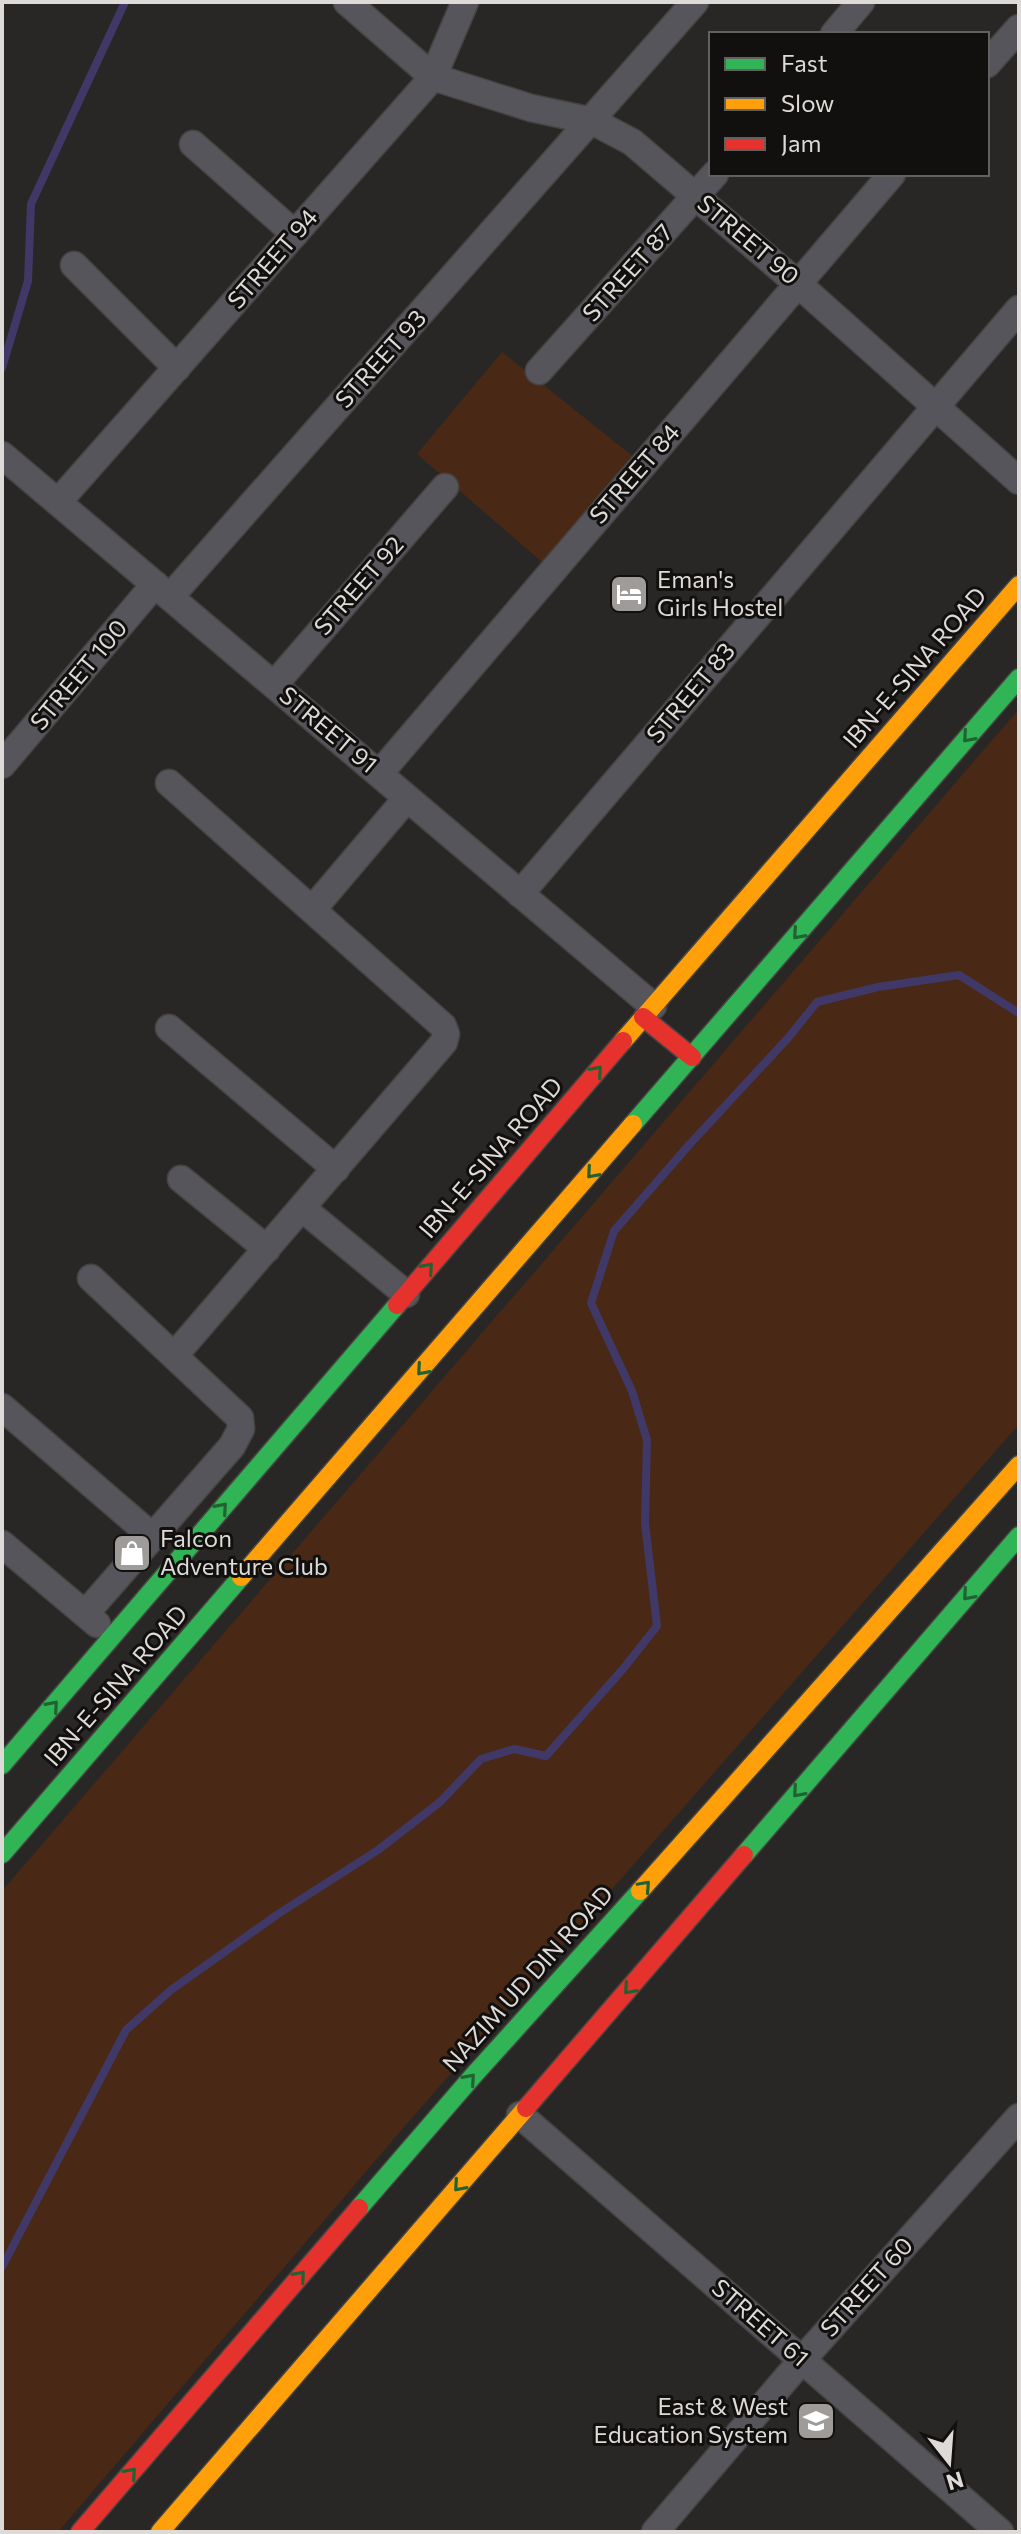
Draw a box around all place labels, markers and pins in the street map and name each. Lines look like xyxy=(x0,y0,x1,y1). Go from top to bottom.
place label: Eman's Girls Hostel xyxy=(657,564,783,621)
hotel icon: Eman's Girls Hostel xyxy=(608,573,650,615)
place label: Falcon Adventure Club xyxy=(160,1523,328,1580)
shop icon: Falcon Adventure Club xyxy=(111,1532,153,1574)
place label: East & West Education System xyxy=(593,2391,788,2448)
school or university icon: East & West Education System xyxy=(795,2400,837,2442)

